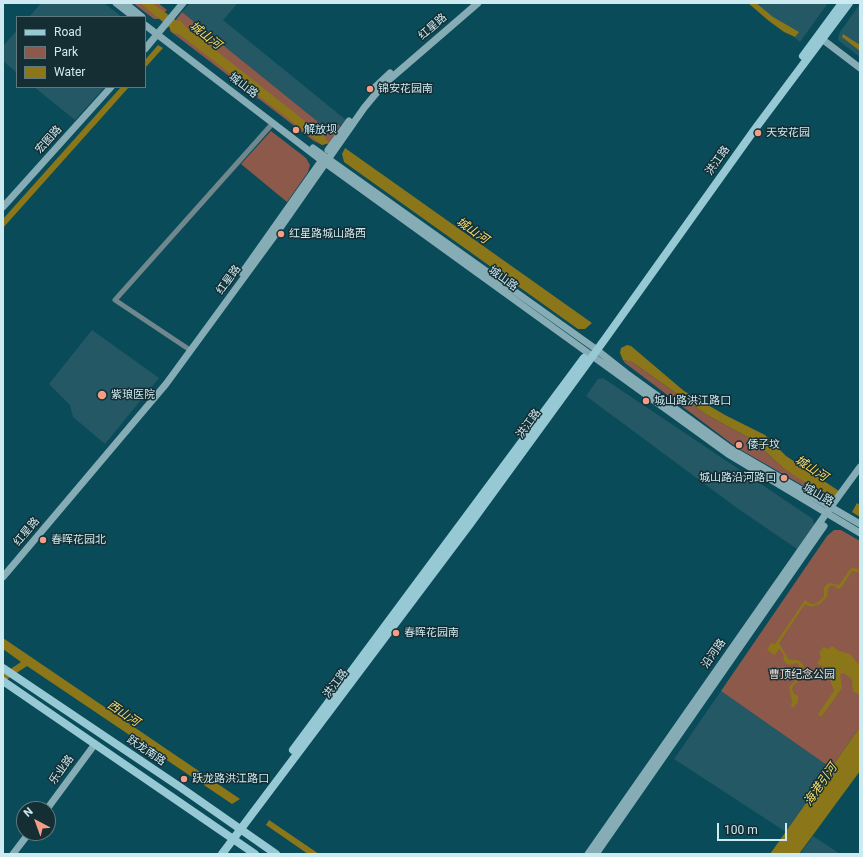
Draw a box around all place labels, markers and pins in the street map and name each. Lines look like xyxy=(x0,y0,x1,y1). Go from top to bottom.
place label: 锦安花园南 xyxy=(378,82,433,96)
marker: 锦安花园南 xyxy=(365,84,375,94)
place label: 解放坝 xyxy=(304,123,337,137)
marker: 解放坝 xyxy=(291,125,301,135)
place label: 天安花园 xyxy=(766,126,810,140)
marker: 天安花园 xyxy=(753,128,763,138)
place label: 红星路城山路西 xyxy=(289,227,366,241)
marker: 红星路城山路西 xyxy=(276,229,286,239)
place label: 紫琅医院 xyxy=(111,388,155,402)
marker: 紫琅医院 xyxy=(96,389,108,401)
place label: 城山路洪江路口 xyxy=(654,394,731,408)
marker: 城山路洪江路口 xyxy=(641,396,651,406)
place label: 倭子坟 xyxy=(747,438,780,452)
marker: 倭子坟 xyxy=(734,440,744,450)
place label: 城山路沿河路口 xyxy=(699,471,776,485)
marker: 城山路沿河路口 xyxy=(779,473,789,483)
place label: 春晖花园北 xyxy=(51,533,106,547)
marker: 春晖花园北 xyxy=(38,535,48,545)
place label: 春晖花园南 xyxy=(404,626,459,640)
marker: 春晖花园南 xyxy=(391,628,401,638)
place label: 跃龙路洪江路口 xyxy=(192,772,269,786)
marker: 跃龙路洪江路口 xyxy=(179,774,189,784)

